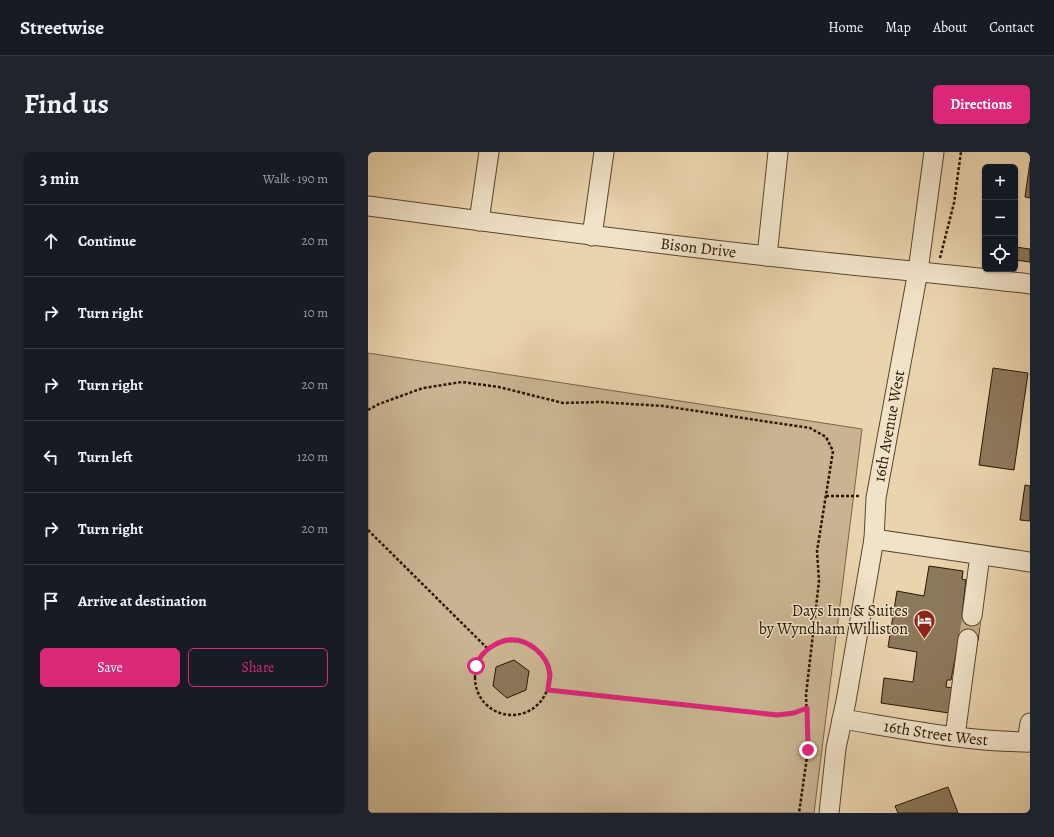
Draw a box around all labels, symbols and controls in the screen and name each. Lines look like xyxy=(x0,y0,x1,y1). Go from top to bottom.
text: Streetwise xyxy=(20,15,104,41)
text: Home xyxy=(828,18,863,37)
text: Map xyxy=(885,18,911,37)
text: About xyxy=(933,18,967,37)
text: Contact xyxy=(989,18,1034,37)
text: Find us xyxy=(24,85,109,123)
button: Directions xyxy=(933,85,1030,124)
map controls xyxy=(982,164,1018,272)
button: + xyxy=(982,164,1018,200)
text: 3 min xyxy=(40,167,79,190)
text: Walk · 190 m xyxy=(263,170,328,187)
button: − xyxy=(982,200,1018,236)
icon: ahead xyxy=(40,230,62,252)
text: Continue xyxy=(78,231,136,251)
text: 20 m xyxy=(302,232,328,249)
street label: Bison Drive xyxy=(659,233,737,263)
button: locate xyxy=(982,236,1018,272)
icon: right xyxy=(40,302,62,324)
text: Turn right xyxy=(78,303,143,323)
text: 10 m xyxy=(303,304,328,321)
street label: 16th Avenue West xyxy=(868,368,910,484)
icon: right xyxy=(40,374,62,396)
text: Turn right xyxy=(78,375,143,395)
text: 20 m xyxy=(302,376,328,393)
icon: left xyxy=(40,446,62,468)
text: Turn left xyxy=(78,447,133,467)
text: 120 m xyxy=(297,448,328,465)
icon: right xyxy=(40,518,62,540)
text: Turn right xyxy=(78,519,143,539)
text: 20 m xyxy=(302,520,328,537)
icon: arrive xyxy=(40,590,62,612)
text: Arrive at destination xyxy=(78,591,207,611)
place label: Days Inn & Suites by Wyndham Williston xyxy=(759,600,908,640)
hotel icon: Days Inn & Suites by Wyndham Williston xyxy=(911,607,937,640)
button: Save xyxy=(40,648,180,687)
button: Share xyxy=(188,648,328,687)
route start xyxy=(467,657,485,675)
street label: 16th Street West xyxy=(882,715,989,751)
route end xyxy=(799,741,817,759)

